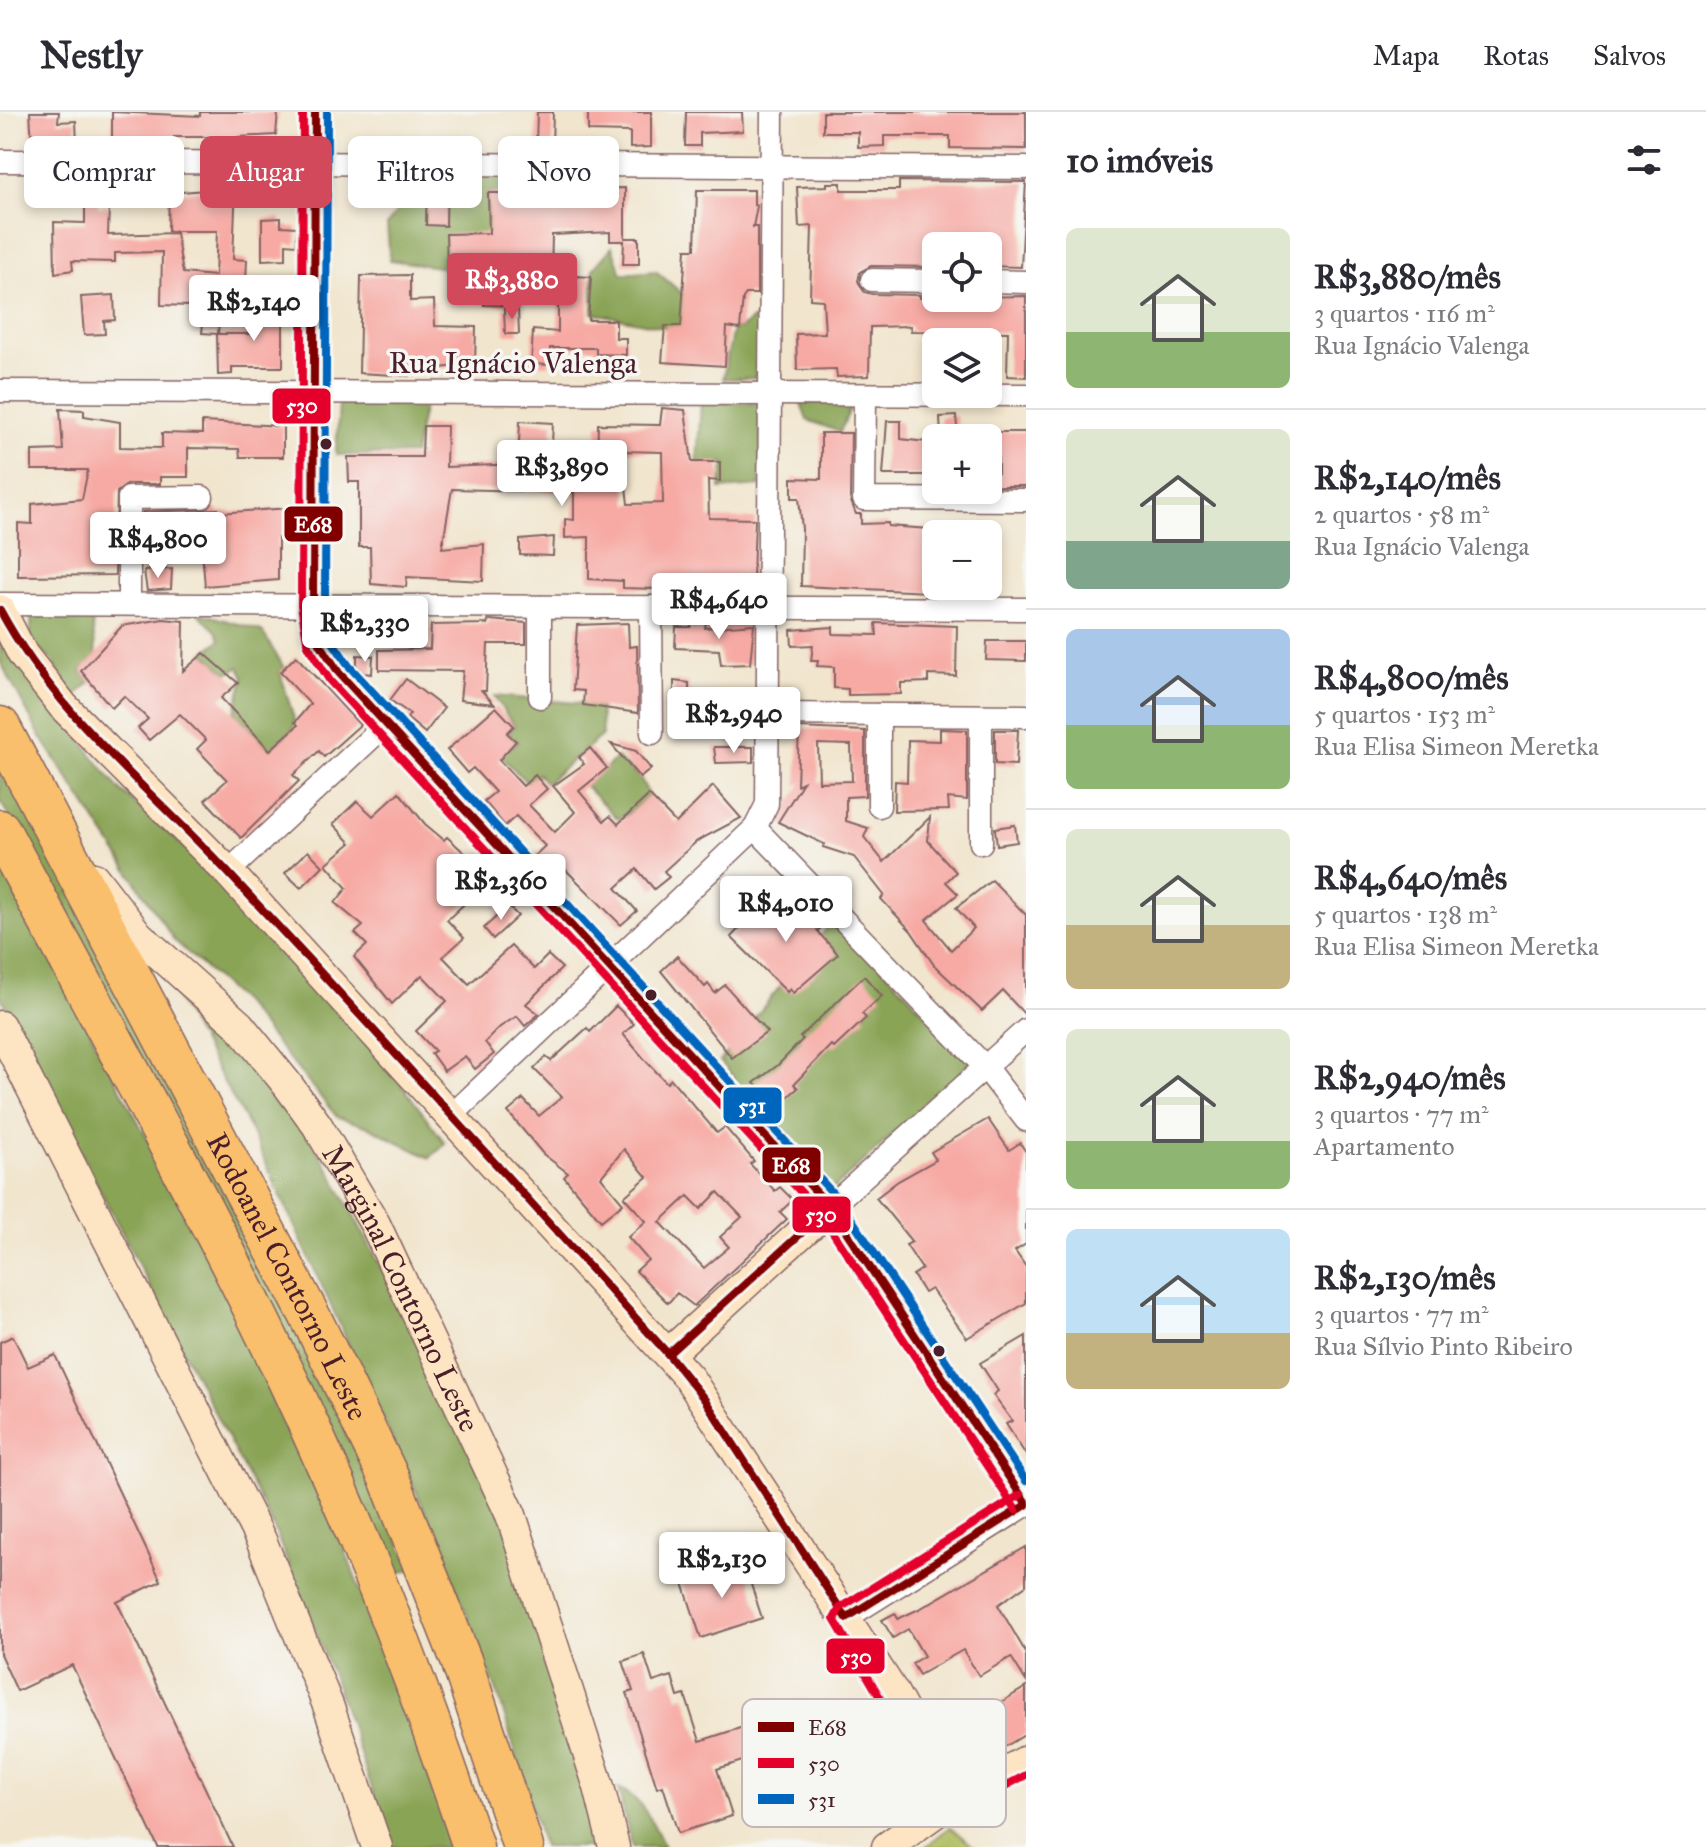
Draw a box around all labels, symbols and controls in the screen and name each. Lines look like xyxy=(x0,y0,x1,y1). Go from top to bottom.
text: Nestly xyxy=(40,32,142,78)
text: Mapa xyxy=(1373,38,1439,73)
text: Rotas xyxy=(1483,38,1549,73)
text: Salvos xyxy=(1593,38,1666,73)
chip: Comprar xyxy=(24,136,184,208)
chip: Alugar xyxy=(200,136,332,208)
chip: Filtros xyxy=(348,136,482,208)
chip: Novo xyxy=(498,136,619,208)
icon: filters xyxy=(1622,138,1666,182)
text: 10 imóveis xyxy=(1066,140,1213,181)
map controls xyxy=(922,232,1002,600)
button: locate xyxy=(922,232,1002,312)
pin: R$3,880 xyxy=(438,253,586,321)
text: R$3,880/mês xyxy=(1314,256,1501,297)
icon: home xyxy=(1130,260,1226,356)
text: R$3,880 xyxy=(465,263,559,295)
pin: R$2,140 xyxy=(180,275,328,343)
text: R$2,140 xyxy=(207,285,301,317)
text: 3 quartos · 116 m² xyxy=(1314,297,1495,329)
button: layers xyxy=(922,328,1002,408)
text: Rua Ignácio Valenga xyxy=(1314,329,1529,361)
street label: Rua Ignácio Valenga xyxy=(389,345,638,381)
line badge: 530 xyxy=(271,387,332,425)
text: 530 xyxy=(286,392,318,419)
button: + xyxy=(922,424,1002,504)
unlabelled marker xyxy=(318,436,334,452)
pin: R$3,890 xyxy=(488,440,636,508)
text: R$3,890 xyxy=(515,450,609,482)
text: R$2,140/mês xyxy=(1314,457,1501,498)
icon: home xyxy=(1130,461,1226,557)
text: 2 quartos · 58 m² xyxy=(1314,498,1489,530)
line badge: E68 xyxy=(283,505,344,543)
text: E68 xyxy=(294,511,332,538)
pin: R$4,800 xyxy=(84,512,232,580)
button: − xyxy=(922,520,1002,600)
text: R$4,800 xyxy=(108,522,208,554)
text: Rua Ignácio Valenga xyxy=(1314,530,1529,562)
pin: R$4,640 xyxy=(645,573,793,641)
text: R$4,640 xyxy=(670,583,768,615)
pin: R$2,330 xyxy=(291,596,439,664)
text: R$2,330 xyxy=(320,606,410,638)
text: R$4,800/mês xyxy=(1314,657,1509,698)
icon: home xyxy=(1130,661,1226,757)
pin: R$2,940 xyxy=(660,687,808,755)
text: R$2,940 xyxy=(685,697,783,729)
text: 5 quartos · 153 m² xyxy=(1314,698,1495,730)
text: Rua Elisa Simeon Meretka xyxy=(1314,730,1599,762)
pin: R$2,360 xyxy=(427,854,575,922)
text: R$4,640/mês xyxy=(1314,857,1507,898)
icon: home xyxy=(1130,861,1226,957)
text: R$2,360 xyxy=(455,864,547,896)
pin: R$4,010 xyxy=(712,876,860,944)
text: R$4,010 xyxy=(738,886,834,918)
text: 5 quartos · 138 m² xyxy=(1314,898,1497,930)
text: Rua Elisa Simeon Meretka xyxy=(1314,930,1599,962)
unlabelled marker xyxy=(643,987,659,1003)
text: R$2,940/mês xyxy=(1314,1057,1506,1098)
icon: home xyxy=(1130,1061,1226,1157)
line badge: 531 xyxy=(722,1086,783,1125)
text: 531 xyxy=(738,1092,766,1119)
text: 3 quartos · 77 m² xyxy=(1314,1098,1489,1130)
street label: Rodoanel Contorno Leste xyxy=(199,1126,376,1426)
text: Apartamento xyxy=(1314,1130,1455,1162)
street label: Marginal Contorno Leste xyxy=(314,1138,488,1438)
line badge: E68 xyxy=(761,1146,822,1184)
text: E68 xyxy=(772,1152,810,1179)
line badge: 530 xyxy=(791,1195,852,1234)
text: 530 xyxy=(805,1201,837,1228)
text: R$2,130/mês xyxy=(1314,1257,1496,1298)
icon: home xyxy=(1130,1261,1226,1357)
text: 3 quartos · 77 m² xyxy=(1314,1298,1489,1330)
text: Rua Sílvio Pinto Ribeiro xyxy=(1314,1330,1573,1362)
unlabelled marker xyxy=(931,1343,947,1359)
pin: R$2,130 xyxy=(648,1532,796,1600)
text: R$2,130 xyxy=(677,1542,767,1574)
line badge: 530 xyxy=(825,1637,886,1675)
text: 530 xyxy=(840,1643,872,1670)
legend xyxy=(742,1699,1006,1827)
text: E68 xyxy=(808,1714,847,1741)
text: 530 xyxy=(808,1750,840,1777)
text: 531 xyxy=(808,1786,836,1813)

